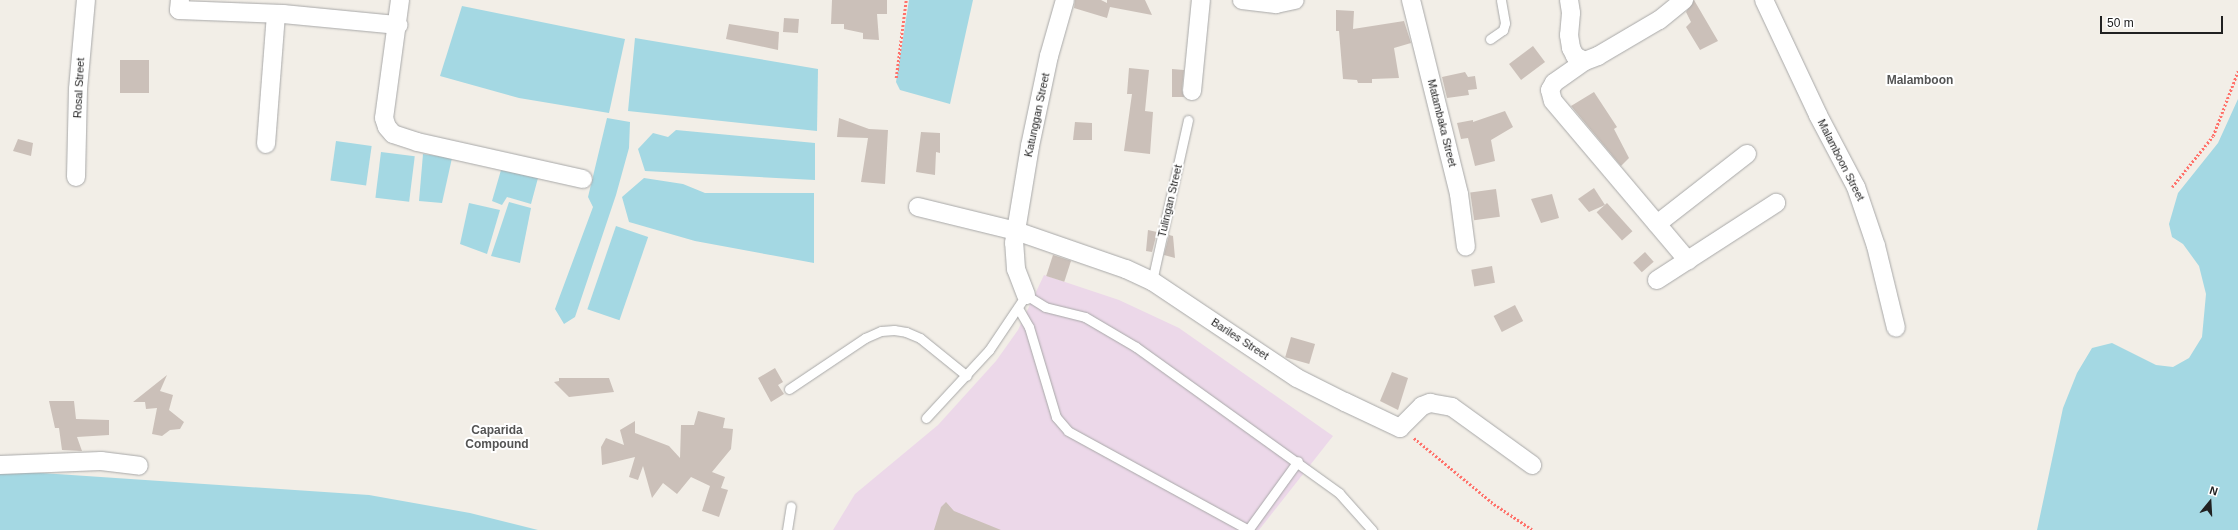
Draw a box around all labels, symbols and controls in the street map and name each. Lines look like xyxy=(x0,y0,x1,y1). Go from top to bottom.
scale bar xyxy=(2102,8,2225,34)
text: 50 m xyxy=(2107,16,2134,30)
street label: Rosal Street xyxy=(71,57,87,119)
street label: Katunggan Street xyxy=(1022,72,1052,158)
district label: Malamboon xyxy=(1887,74,1953,88)
street label: Matambaka Street xyxy=(1425,78,1459,168)
street label: Malamboon Street xyxy=(1815,117,1867,203)
street label: Tulingan Street xyxy=(1155,163,1185,239)
street label: Bariles Street xyxy=(1209,315,1271,363)
district label: Caparida Compound xyxy=(465,424,529,452)
north arrow xyxy=(2190,482,2230,522)
text: N xyxy=(2208,484,2219,498)

